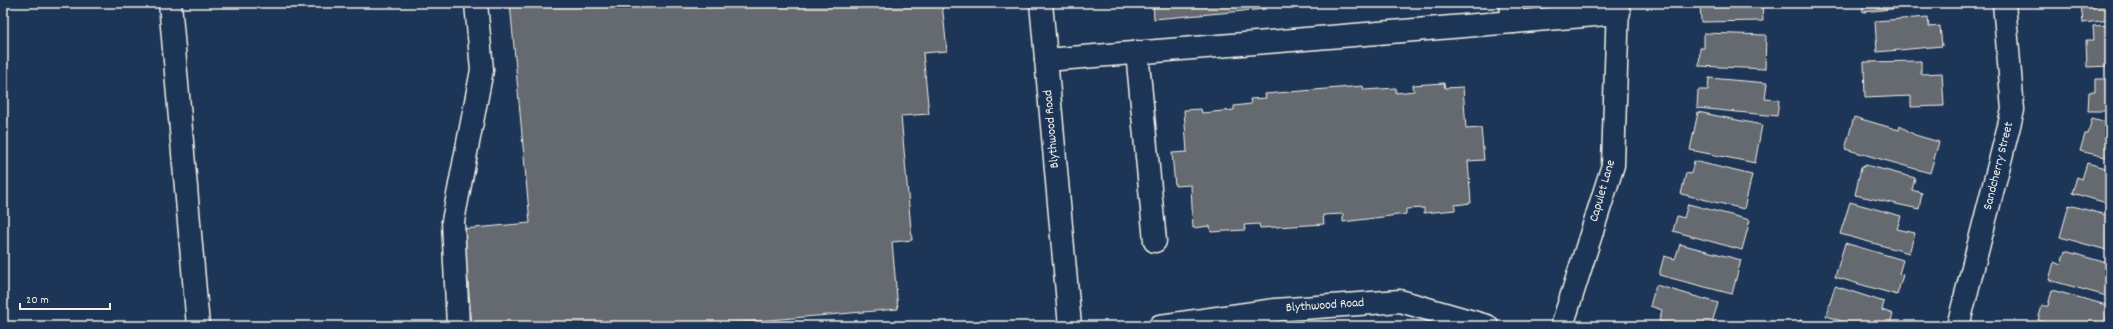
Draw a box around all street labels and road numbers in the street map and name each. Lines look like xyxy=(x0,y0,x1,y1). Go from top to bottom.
street label: Blythwood Road xyxy=(1039,89,1065,169)
street label: Sandcherry Street xyxy=(1979,120,2019,212)
street label: Capulet Lane xyxy=(1585,157,1621,224)
street label: Blythwood Road xyxy=(1285,294,1365,318)

